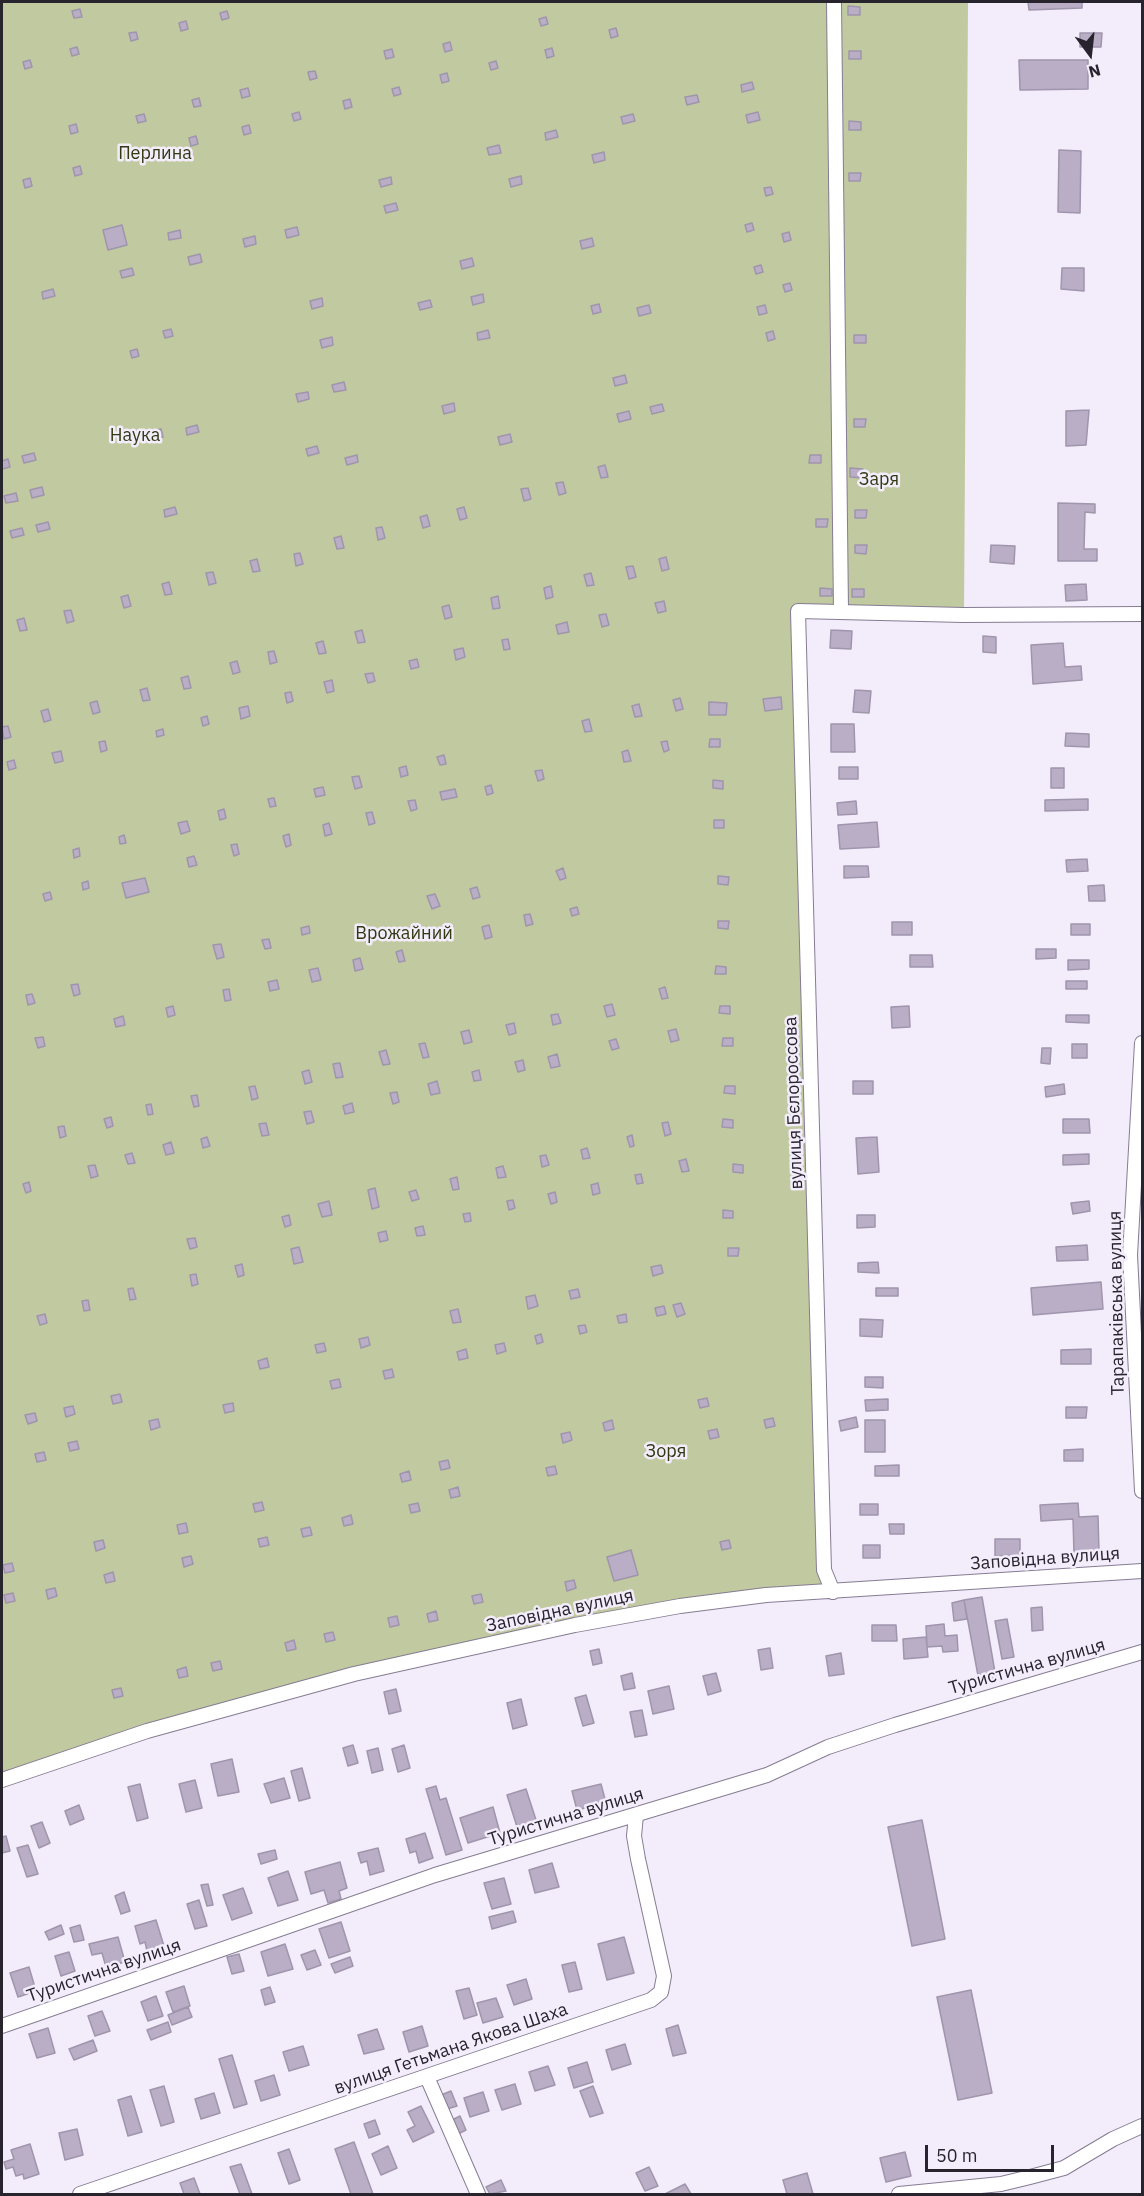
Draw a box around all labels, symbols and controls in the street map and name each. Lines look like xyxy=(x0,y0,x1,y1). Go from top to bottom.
north arrow xyxy=(1060,24,1120,84)
text: N xyxy=(1086,60,1103,83)
park label: Перлина xyxy=(118,143,192,165)
park label: Наука xyxy=(110,425,160,447)
park label: Заря xyxy=(859,469,899,491)
park label: Врожайний xyxy=(355,923,453,945)
street label: вулиця Бєлороссова xyxy=(780,1016,808,1190)
street label: Тарапаківська вулиця xyxy=(1105,1210,1129,1396)
park label: Зоря xyxy=(646,1441,686,1463)
street label: Заповідна вулиця xyxy=(969,1543,1121,1575)
street label: Заповідна вулиця xyxy=(484,1585,636,1637)
street label: Туристична вулиця xyxy=(946,1634,1108,1700)
street label: Туристична вулиця xyxy=(486,1783,646,1851)
street label: Туристична вулиця xyxy=(24,1934,184,2008)
street label: вулиця Гетьмана Якова Шаха xyxy=(331,1999,571,2099)
scale bar xyxy=(928,2133,1057,2171)
text: 50 m xyxy=(936,2144,978,2167)

